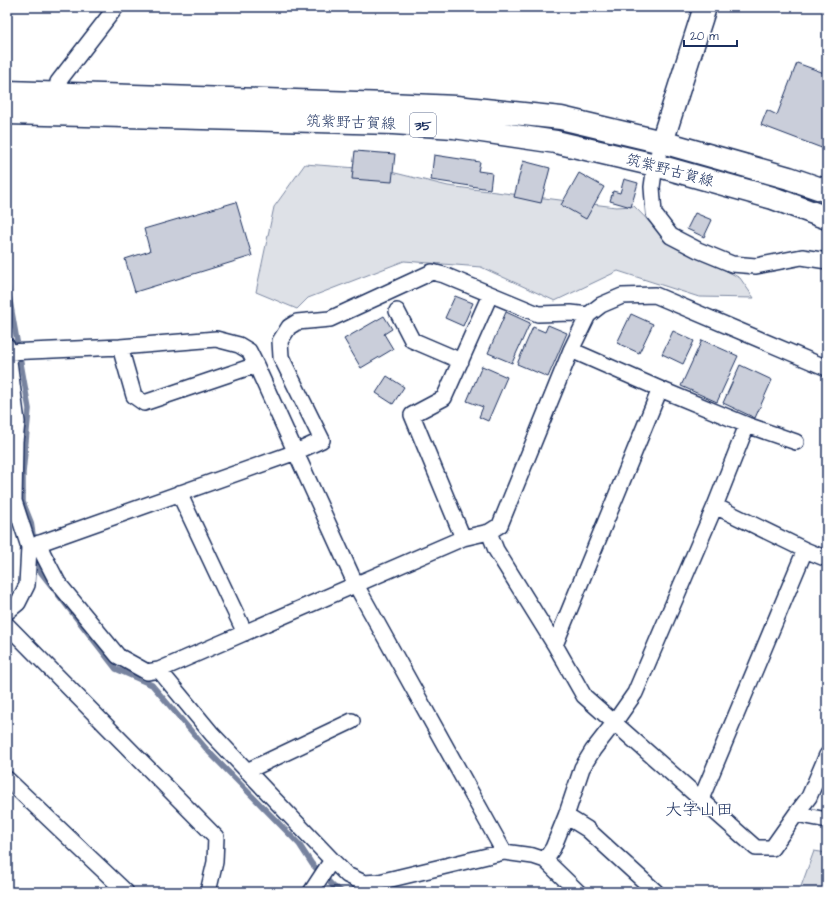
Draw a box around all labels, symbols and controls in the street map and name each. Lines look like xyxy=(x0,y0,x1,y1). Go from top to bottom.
scale bar xyxy=(684,22,737,48)
text: 20 m xyxy=(690,28,719,45)
street label: 筑紫野古賀線 xyxy=(306,110,396,135)
road number: 35 xyxy=(410,113,436,137)
street label: 筑紫野古賀線 xyxy=(624,149,716,192)
district label: 大字山田 xyxy=(665,798,733,822)

